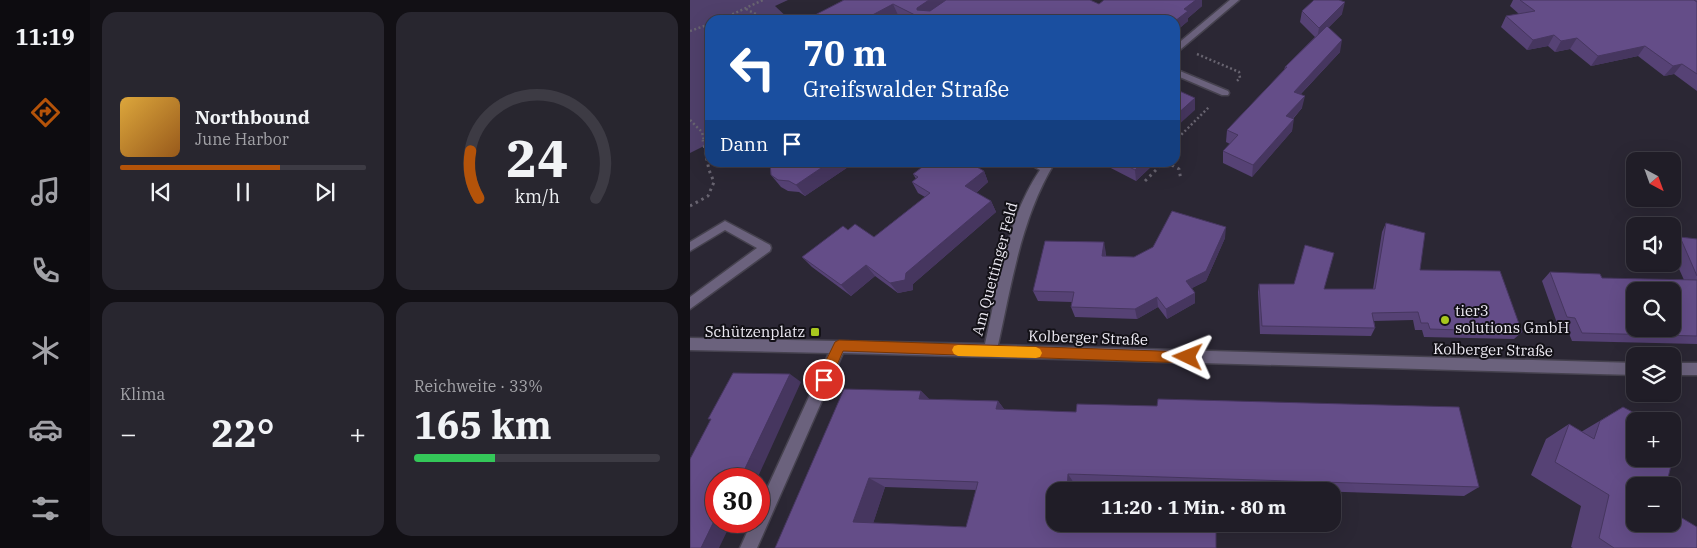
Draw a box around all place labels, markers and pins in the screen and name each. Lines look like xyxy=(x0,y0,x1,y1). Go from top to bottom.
place label: tier3 solutions GmbH xyxy=(1455,301,1569,337)
marker: tier3 solutions GmbH xyxy=(1439,314,1451,326)
place label: Schützenplatz xyxy=(705,322,805,341)
marker: Schützenplatz xyxy=(809,326,821,338)
pin xyxy=(803,359,845,401)

